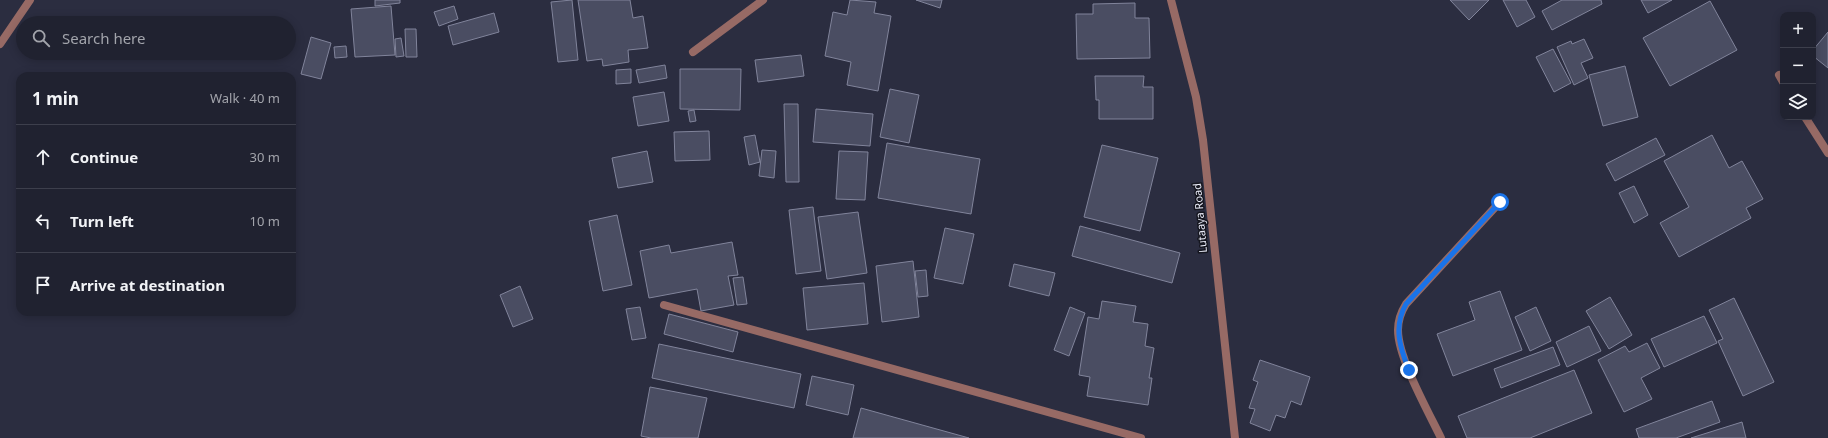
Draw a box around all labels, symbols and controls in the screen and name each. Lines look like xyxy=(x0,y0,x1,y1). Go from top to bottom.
map controls xyxy=(1780,12,1816,120)
button: + xyxy=(1780,12,1816,48)
search box xyxy=(16,16,296,60)
icon: search xyxy=(30,27,52,49)
text: Search here xyxy=(62,28,145,48)
button: − xyxy=(1780,48,1816,84)
button: layers xyxy=(1780,84,1816,120)
text: 1 min xyxy=(32,87,79,110)
text: Walk · 40 m xyxy=(210,89,280,107)
icon: ahead xyxy=(32,146,54,168)
text: Continue xyxy=(70,147,138,167)
text: 30 m xyxy=(250,148,280,166)
street label: Lutaaya Road xyxy=(1189,183,1210,254)
route start xyxy=(1491,193,1509,211)
icon: left xyxy=(32,210,54,232)
text: Turn left xyxy=(70,211,134,231)
text: 10 m xyxy=(250,212,280,230)
icon: arrive xyxy=(32,274,54,296)
text: Arrive at destination xyxy=(70,275,225,295)
route end xyxy=(1400,361,1418,379)

